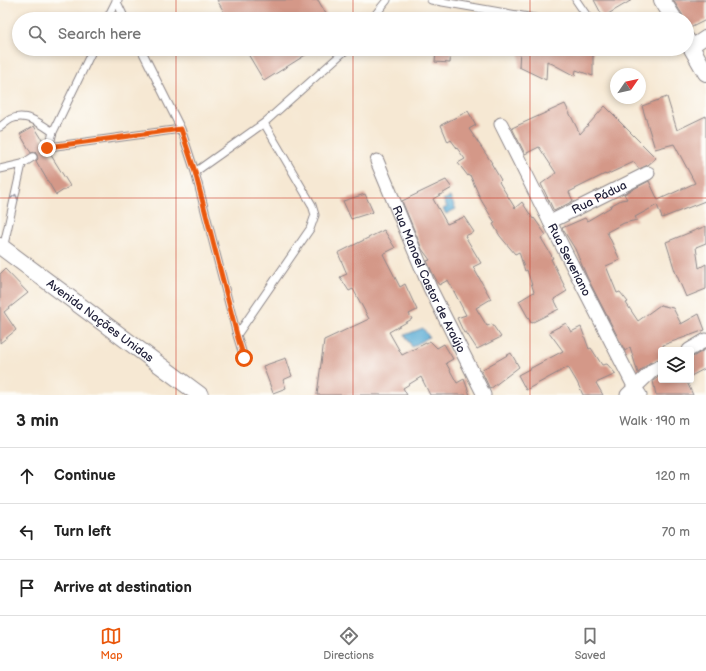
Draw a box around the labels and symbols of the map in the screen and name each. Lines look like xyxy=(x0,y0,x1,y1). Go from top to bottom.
north arrow xyxy=(610,68,646,104)
route end xyxy=(38,139,56,157)
street label: Rua Pádua xyxy=(569,178,630,218)
one-way arrow xyxy=(10,194,18,200)
street label: Rua Manoel Castor de Araújo xyxy=(389,204,468,355)
street label: Rua Severiano xyxy=(544,221,594,299)
street label: Avenida Nações Unidas xyxy=(43,276,156,366)
route start xyxy=(235,349,253,367)

